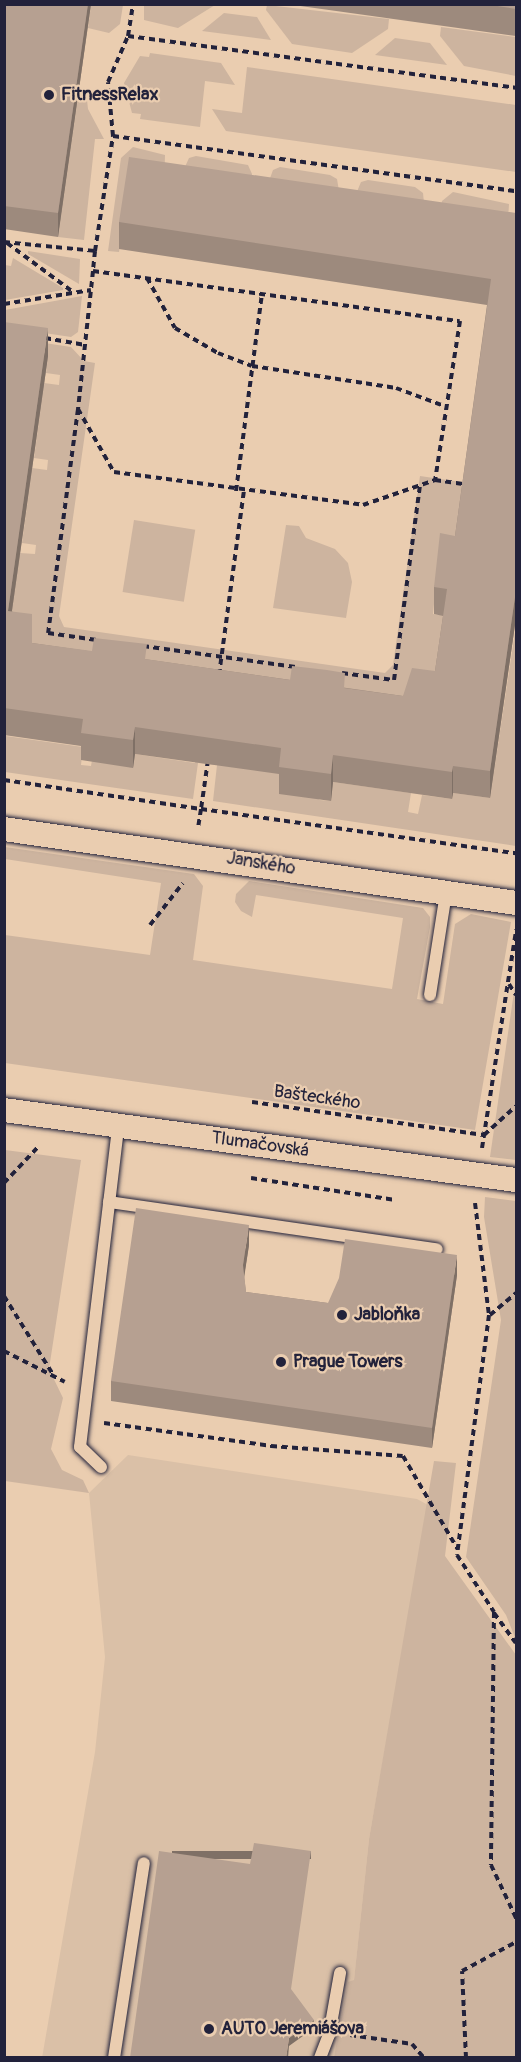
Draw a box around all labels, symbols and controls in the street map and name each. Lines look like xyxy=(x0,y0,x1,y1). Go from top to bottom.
place label: FitnessRelax xyxy=(61,84,158,106)
marker: FitnessRelax xyxy=(42,88,56,102)
street label: Janského xyxy=(225,848,297,880)
street label: Bašteckého xyxy=(272,1081,362,1115)
street label: Tlumačovská xyxy=(210,1127,310,1163)
place label: Jabloňka xyxy=(354,1304,420,1326)
marker: Jabloňka xyxy=(335,1308,349,1322)
place label: Prague Towers xyxy=(293,1351,402,1373)
marker: Prague Towers xyxy=(274,1355,288,1369)
place label: AUTO Jeremiášova xyxy=(221,2018,364,2040)
marker: AUTO Jeremiášova xyxy=(202,2022,216,2036)

